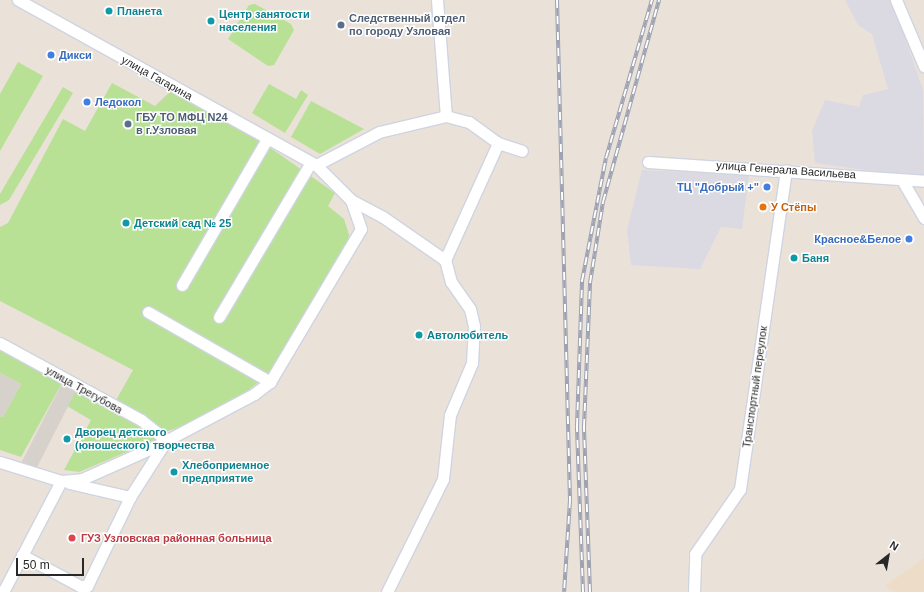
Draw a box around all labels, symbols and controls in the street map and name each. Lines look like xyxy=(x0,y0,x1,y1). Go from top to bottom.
place label: Планета xyxy=(117,4,162,18)
marker: Планета xyxy=(104,6,114,16)
place label: Центр занятости населения xyxy=(219,8,310,34)
place label: Следственный отдел по городу Узловая xyxy=(349,12,465,38)
marker: Центр занятости населения xyxy=(206,16,216,26)
marker: Следственный отдел по городу Узловая xyxy=(336,20,346,30)
place label: Дикси xyxy=(59,48,92,62)
marker: Дикси xyxy=(46,50,56,60)
street label: улица Гагарина xyxy=(119,53,195,103)
place label: Ледокол xyxy=(95,95,141,109)
marker: Ледокол xyxy=(82,97,92,107)
place label: ГБУ ТО МФЦ N24 в г.Узловая xyxy=(136,111,228,137)
marker: ГБУ ТО МФЦ N24 в г.Узловая xyxy=(123,119,133,129)
street label: улица Генерала Васильева xyxy=(716,159,856,181)
place label: ТЦ "Добрый +" xyxy=(677,180,759,194)
marker: ТЦ "Добрый +" xyxy=(762,182,772,192)
place label: У Стёпы xyxy=(771,200,816,214)
marker: У Стёпы xyxy=(758,202,768,212)
place label: Детский сад № 25 xyxy=(134,216,231,230)
marker: Детский сад № 25 xyxy=(121,218,131,228)
place label: Красное&Белое xyxy=(814,232,901,246)
marker: Красное&Белое xyxy=(904,234,914,244)
place label: Баня xyxy=(802,251,829,265)
marker: Баня xyxy=(789,253,799,263)
street label: Транспортный переулок xyxy=(740,325,770,449)
place label: Автолюбитель xyxy=(427,328,508,342)
marker: Автолюбитель xyxy=(414,330,424,340)
street label: улица Трегубова xyxy=(43,363,125,417)
place label: Дворец детского (юношеского) творчества xyxy=(75,426,214,452)
marker: Дворец детского (юношеского) творчества xyxy=(62,434,72,444)
place label: Хлебоприемное предприятие xyxy=(182,459,269,485)
marker: Хлебоприемное предприятие xyxy=(169,467,179,477)
place label: ГУЗ Узловская районная больница xyxy=(81,531,272,545)
marker: ГУЗ Узловская районная больница xyxy=(66,532,78,544)
north arrow xyxy=(868,536,908,576)
text: N xyxy=(888,539,901,553)
scale bar xyxy=(18,550,86,576)
text: 50 m xyxy=(23,558,50,572)

